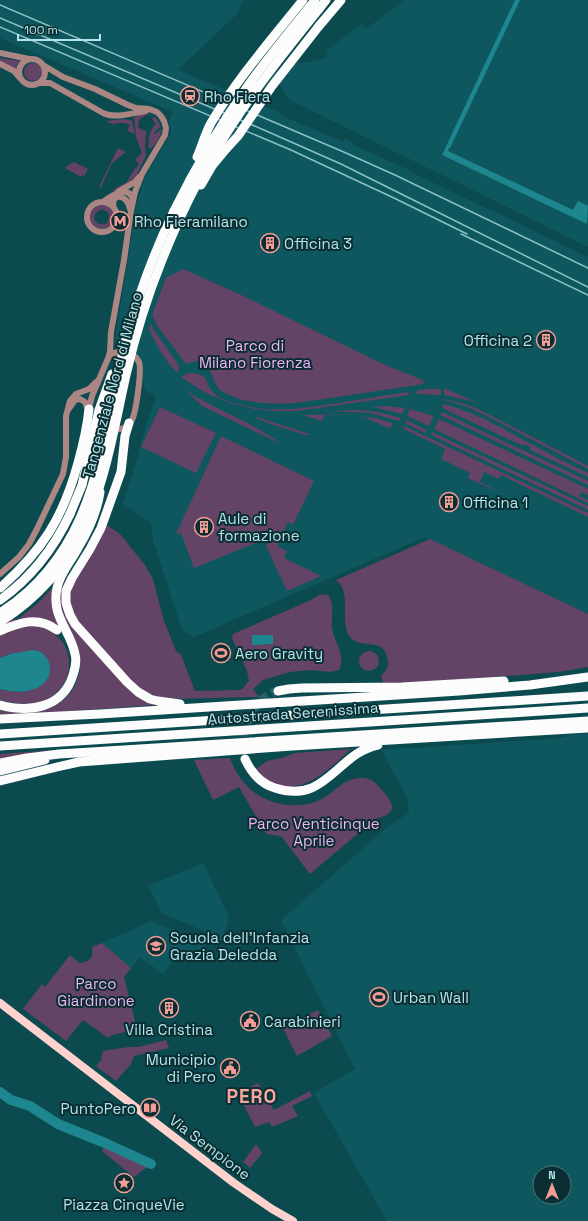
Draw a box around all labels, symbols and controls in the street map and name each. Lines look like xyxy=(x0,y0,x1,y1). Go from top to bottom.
scale bar xyxy=(18,16,100,42)
text: 100 m xyxy=(24,22,58,38)
station icon: Rho Fiera xyxy=(179,85,201,107)
place label: Rho Fiera xyxy=(204,87,271,106)
metro station icon: Rho Fieramilano xyxy=(109,210,131,232)
place label: Rho Fieramilano xyxy=(134,212,248,231)
building icon: Officina 3 xyxy=(259,232,281,254)
place label: Officina 3 xyxy=(284,234,352,253)
street label: Tangenziale Nord di Milano xyxy=(78,290,146,480)
building icon: Officina 2 xyxy=(535,329,557,351)
place label: Officina 2 xyxy=(464,331,532,350)
park label: Parco di Milano Fiorenza xyxy=(199,336,311,372)
building icon: Officina 1 xyxy=(438,491,460,513)
place label: Officina 1 xyxy=(463,493,528,512)
place label: Aule di formazione xyxy=(218,509,300,545)
building icon: Aule di formazione xyxy=(193,516,215,538)
sports icon: Aero Gravity xyxy=(210,642,232,664)
place label: Aero Gravity xyxy=(235,644,323,663)
street label: Autostrada Serenissima xyxy=(207,698,379,728)
park label: Parco Venticinque Aprile xyxy=(248,814,380,850)
place label: Scuola dell'Infanzia Grazia Deledda xyxy=(170,928,310,964)
school or university icon: Scuola dell'Infanzia Grazia Deledda xyxy=(145,935,167,957)
park label: Parco Giardinone xyxy=(57,974,135,1010)
sports icon: Urban Wall xyxy=(368,986,390,1008)
place label: Urban Wall xyxy=(393,988,469,1007)
building icon: Villa Cristina xyxy=(158,997,180,1019)
public building icon: Carabinieri xyxy=(239,1010,261,1032)
place label: Carabinieri xyxy=(264,1012,341,1031)
place label: Villa Cristina xyxy=(125,1020,213,1039)
place label: Municipio di Pero xyxy=(146,1050,216,1086)
public building icon: Municipio di Pero xyxy=(219,1057,241,1079)
district label: PERO xyxy=(227,1084,277,1109)
library icon: PuntoPero xyxy=(139,1097,161,1119)
place label: PuntoPero xyxy=(61,1099,136,1118)
street label: Via Sempione xyxy=(166,1110,255,1184)
north arrow xyxy=(532,1165,572,1205)
text: N xyxy=(548,1168,556,1182)
place icon: Piazza CinqueVie xyxy=(113,1172,135,1194)
place label: Piazza CinqueVie xyxy=(63,1195,185,1214)

